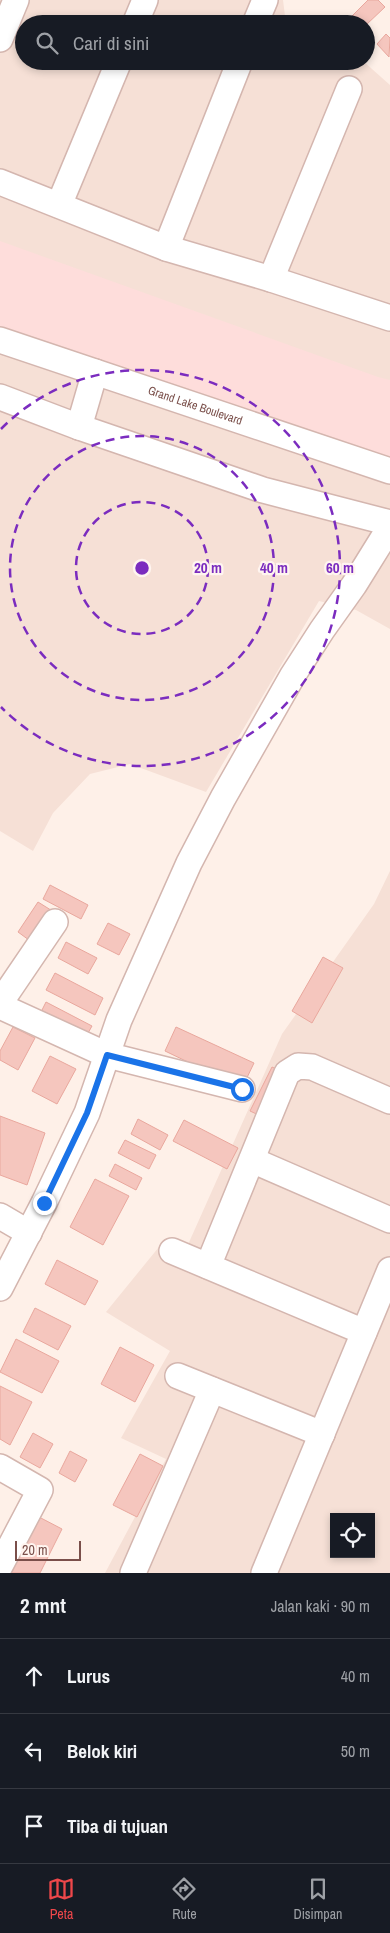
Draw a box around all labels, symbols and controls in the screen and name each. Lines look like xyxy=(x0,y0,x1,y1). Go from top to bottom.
search box xyxy=(15,15,375,70)
icon: search xyxy=(33,29,61,57)
text: Cari di sini xyxy=(73,30,149,56)
street label: Grand Lake Boulevard xyxy=(146,382,245,429)
text: 20 m xyxy=(194,557,222,578)
text: 40 m xyxy=(260,557,288,578)
text: 60 m xyxy=(326,557,354,578)
centre of rings xyxy=(133,559,151,577)
route start xyxy=(231,1078,254,1101)
route end xyxy=(33,1192,56,1215)
map controls xyxy=(330,1513,375,1558)
button: locate xyxy=(330,1513,375,1558)
scale bar xyxy=(15,1538,81,1561)
text: 20 m xyxy=(22,1541,48,1559)
text: 2 mnt xyxy=(20,1591,66,1620)
text: Jalan kaki · 90 m xyxy=(271,1595,370,1617)
icon: ahead xyxy=(20,1662,48,1690)
text: Lurus xyxy=(67,1663,110,1689)
text: 40 m xyxy=(341,1665,370,1687)
icon: left xyxy=(20,1737,48,1765)
text: Belok kiri xyxy=(67,1738,137,1764)
text: 50 m xyxy=(341,1740,370,1762)
icon: arrive xyxy=(20,1812,48,1840)
text: Tiba di tujuan xyxy=(67,1813,168,1839)
tab: Peta xyxy=(47,1875,75,1923)
tab: Rute xyxy=(170,1875,198,1923)
tab: Disimpan xyxy=(293,1875,343,1923)

